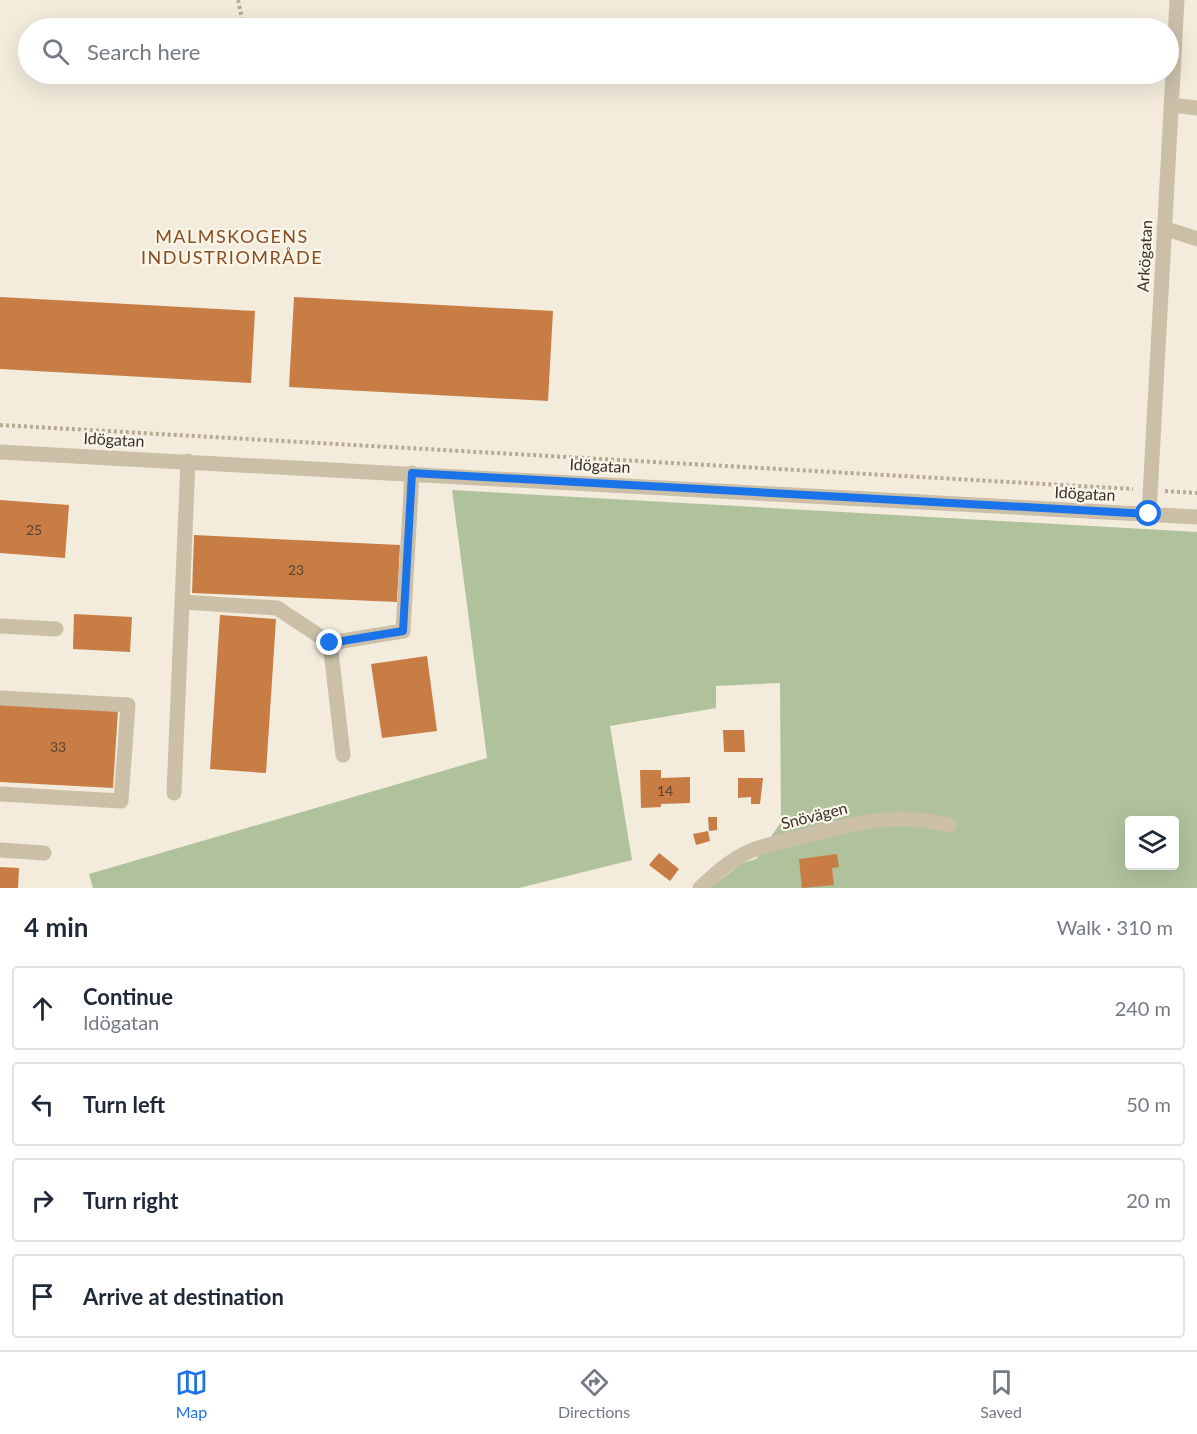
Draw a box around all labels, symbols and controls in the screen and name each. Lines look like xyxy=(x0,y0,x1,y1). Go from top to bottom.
search box xyxy=(18,18,1179,84)
icon: search xyxy=(39,35,72,68)
text: Search here xyxy=(87,38,200,65)
street label: Arkögatan xyxy=(1133,219,1155,293)
district label: MALMSKOGENS INDUSTRIOMRÅDE xyxy=(141,225,323,268)
street label: Idögatan xyxy=(83,428,145,450)
street label: Idögatan xyxy=(569,454,631,476)
street label: Idögatan xyxy=(1054,482,1116,504)
route start xyxy=(1135,500,1161,526)
house number: 25 xyxy=(26,521,42,538)
house number: 23 xyxy=(288,561,304,578)
route end xyxy=(316,629,342,655)
house number: 33 xyxy=(50,738,66,755)
house number: 14 xyxy=(657,782,673,799)
street label: Snövägen xyxy=(779,798,849,832)
map controls xyxy=(1125,816,1179,870)
button: layers xyxy=(1125,816,1179,870)
text: 4 min xyxy=(24,911,88,943)
text: Walk · 310 m xyxy=(1057,915,1173,939)
text: Continue xyxy=(83,983,173,1010)
icon: ahead xyxy=(26,992,59,1025)
text: 240 m xyxy=(1115,996,1171,1020)
text: Idögatan xyxy=(83,1010,159,1034)
icon: left xyxy=(26,1088,59,1121)
text: Turn left xyxy=(83,1091,165,1118)
text: 50 m xyxy=(1126,1092,1171,1116)
icon: right xyxy=(26,1184,59,1217)
text: Turn right xyxy=(83,1187,178,1214)
text: 20 m xyxy=(1126,1188,1171,1212)
icon: arrive xyxy=(26,1280,59,1313)
text: Arrive at destination xyxy=(83,1283,284,1310)
tab: Map xyxy=(175,1366,208,1421)
tab: Directions xyxy=(558,1366,630,1421)
tab: Saved xyxy=(980,1366,1022,1421)

